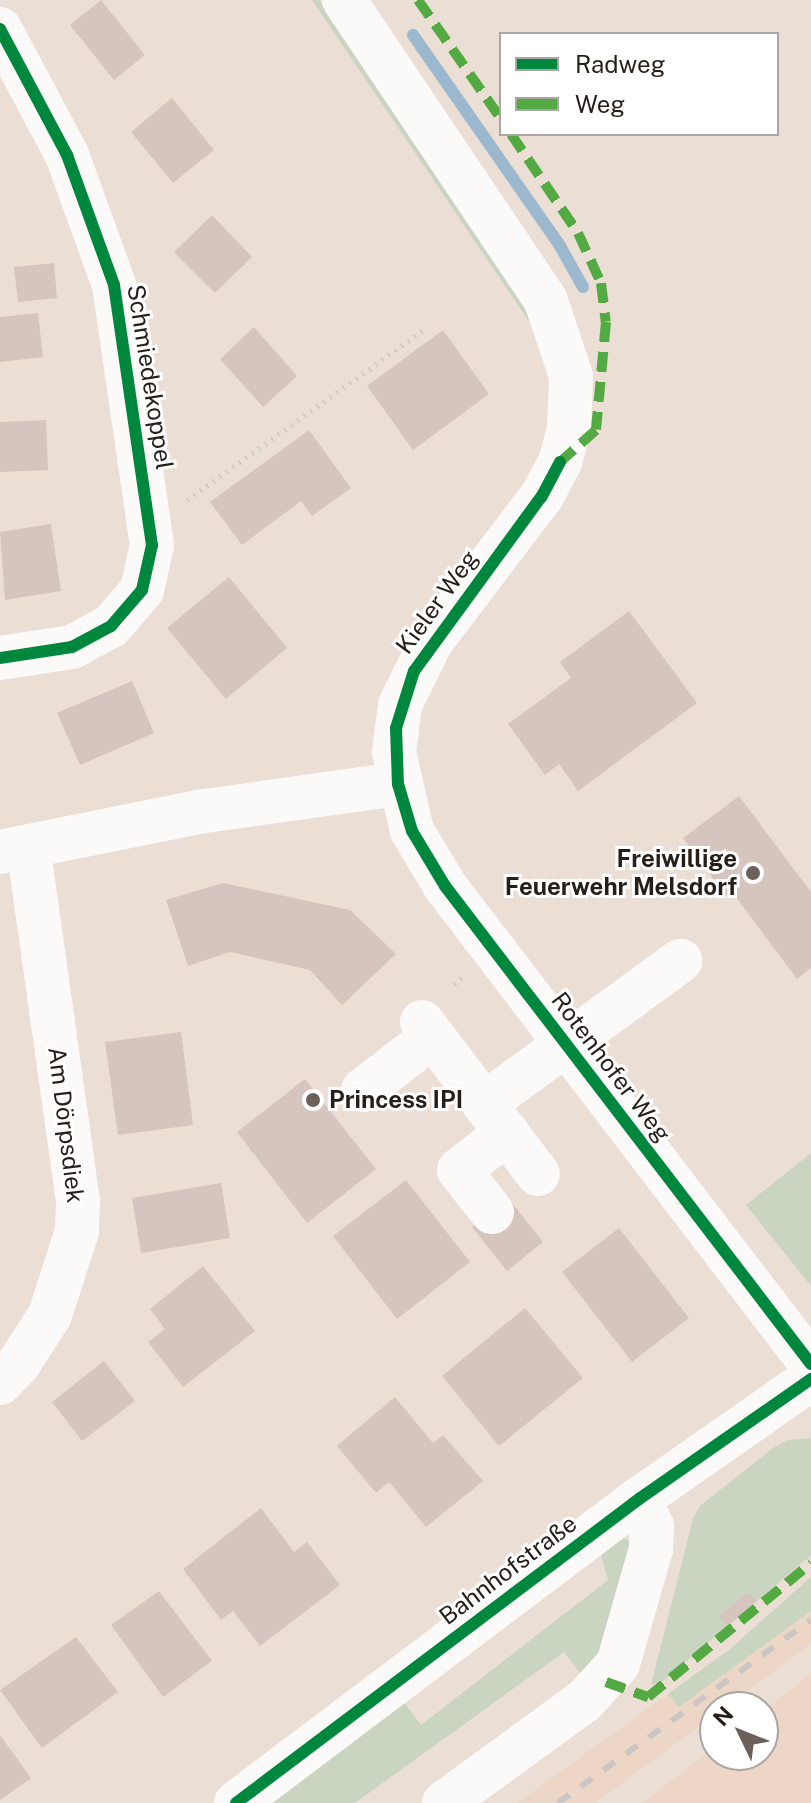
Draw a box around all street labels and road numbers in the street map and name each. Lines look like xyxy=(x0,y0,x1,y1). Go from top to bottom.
street label: Schmiedekoppel xyxy=(121,282,179,472)
street label: Kieler Weg xyxy=(390,544,484,660)
street label: Rotenhofer Weg xyxy=(545,986,677,1148)
street label: Am Dörpsdiek xyxy=(42,1045,90,1205)
street label: Bahnhofstraße xyxy=(434,1509,582,1631)

